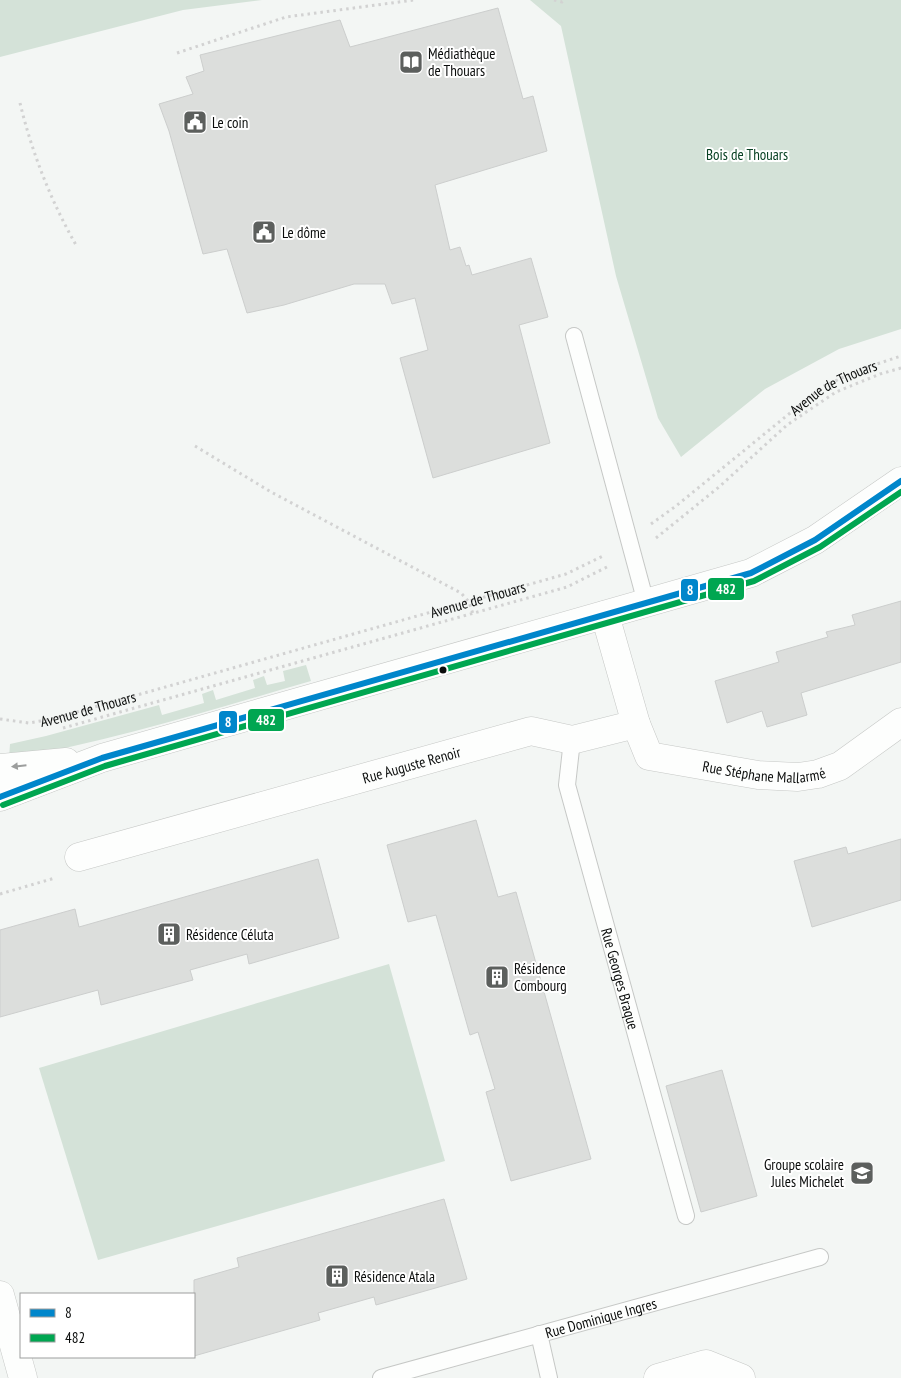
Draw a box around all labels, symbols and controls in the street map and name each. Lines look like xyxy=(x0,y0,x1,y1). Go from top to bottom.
place label: Médiathèque de Thouars xyxy=(428,44,496,80)
library icon: Médiathèque de Thouars xyxy=(398,49,424,75)
public building icon: Le coin xyxy=(182,109,208,135)
place label: Le coin xyxy=(212,113,248,132)
park label: Bois de Thouars xyxy=(706,145,788,164)
public building icon: Le dôme xyxy=(251,219,277,245)
place label: Le dôme xyxy=(282,223,326,242)
street label: Avenue de Thouars xyxy=(786,355,879,419)
street label: Avenue de Thouars xyxy=(428,576,528,621)
line badge: 482 xyxy=(707,577,745,601)
line badge: 8 xyxy=(680,578,699,602)
text: 482 xyxy=(716,580,736,598)
text: 8 xyxy=(687,581,693,599)
unlabelled marker xyxy=(438,665,448,675)
street label: Avenue de Thouars xyxy=(39,686,138,730)
line badge: 482 xyxy=(247,708,285,732)
line badge: 8 xyxy=(218,710,238,734)
text: 482 xyxy=(256,711,276,729)
text: 8 xyxy=(225,713,231,731)
street label: Rue Auguste Renoir xyxy=(360,741,463,787)
street label: Rue Stéphane Mallarmé xyxy=(701,756,828,787)
one-way arrow xyxy=(11,763,27,771)
building icon: Résidence Céluta xyxy=(156,921,182,947)
place label: Résidence Céluta xyxy=(186,925,274,944)
street label: Rue Georges Braque xyxy=(597,926,643,1031)
place label: Résidence Combourg xyxy=(514,959,567,995)
building icon: Résidence Combourg xyxy=(484,964,510,990)
place label: Groupe scolaire Jules Michelet xyxy=(764,1155,844,1191)
school or university icon: Groupe scolaire Jules Michelet xyxy=(849,1160,875,1186)
building icon: Résidence Atala xyxy=(324,1263,350,1289)
place label: Résidence Atala xyxy=(354,1267,435,1286)
legend xyxy=(20,1293,195,1358)
street label: Rue Dominique Ingres xyxy=(543,1293,659,1342)
text: 8 xyxy=(65,1303,72,1322)
text: 482 xyxy=(65,1328,85,1347)

